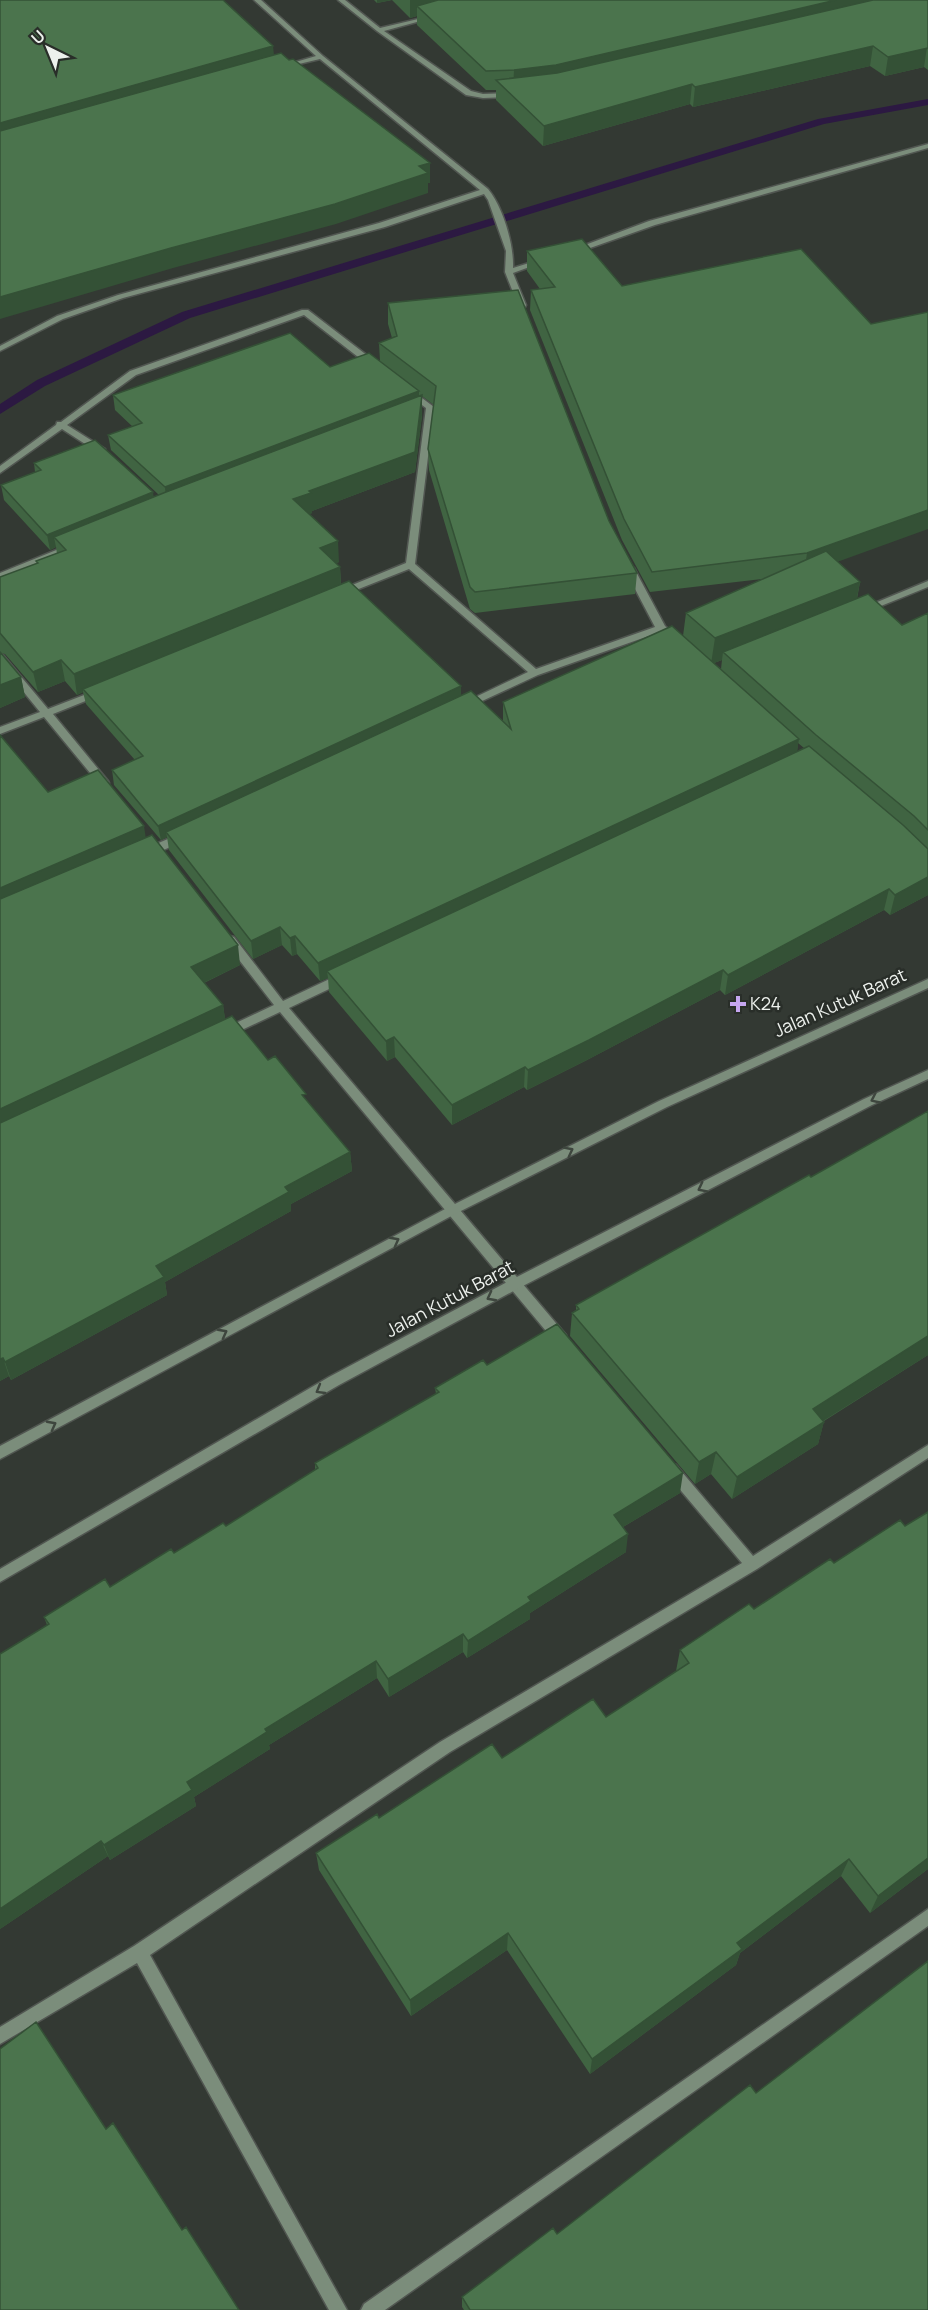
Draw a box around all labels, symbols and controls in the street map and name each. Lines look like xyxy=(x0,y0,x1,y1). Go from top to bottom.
north arrow xyxy=(18,18,78,78)
text: U xyxy=(26,25,49,49)
street label: Jalan Kutuk Barat xyxy=(770,962,910,1042)
place label: K24 xyxy=(750,991,781,1015)
marker: K24 xyxy=(731,997,745,1011)
one-way arrow xyxy=(870,1091,881,1103)
one-way arrow xyxy=(562,1147,573,1159)
one-way arrow xyxy=(697,1181,708,1192)
one-way arrow xyxy=(389,1237,399,1248)
street label: Jalan Kutuk Barat xyxy=(381,1254,518,1342)
one-way arrow xyxy=(487,1290,497,1301)
one-way arrow xyxy=(217,1329,228,1340)
one-way arrow xyxy=(316,1382,326,1394)
one-way arrow xyxy=(45,1421,56,1432)

